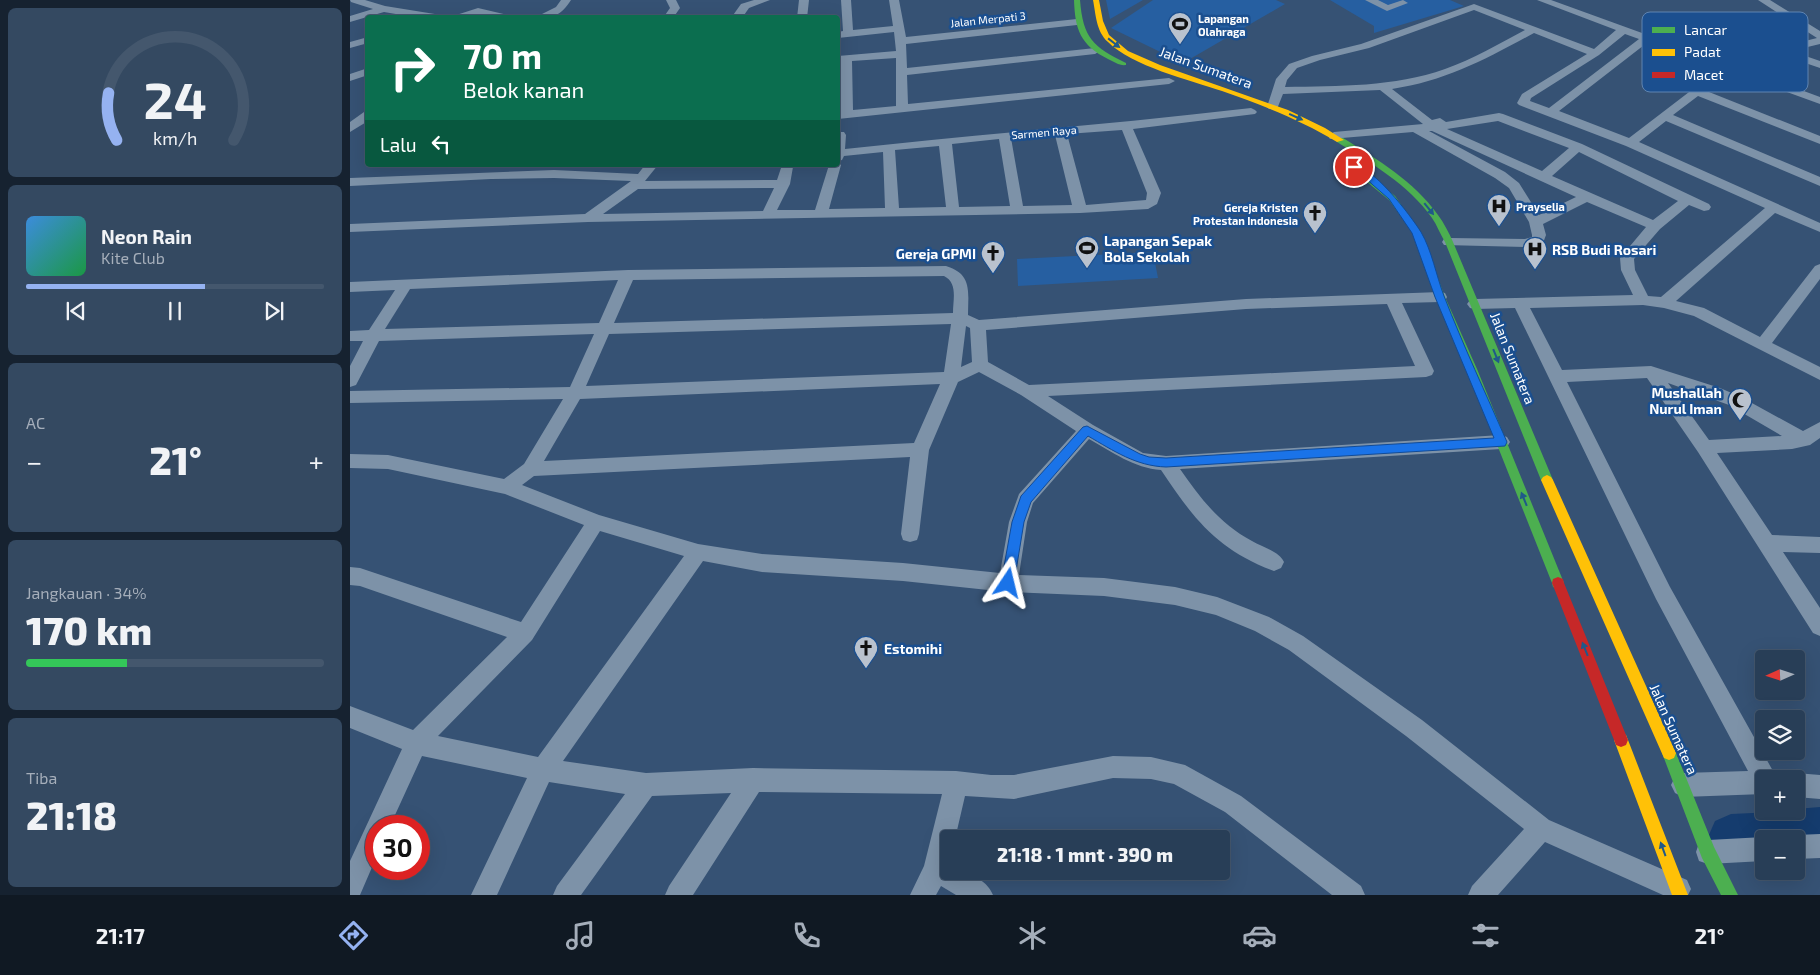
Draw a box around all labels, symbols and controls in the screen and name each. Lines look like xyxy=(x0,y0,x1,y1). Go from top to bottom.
street label: Jalan Merpati 3 xyxy=(950,9,1026,29)
sports icon: Lapangan Olahraga xyxy=(1167,11,1193,45)
place label: Lapangan Olahraga xyxy=(1198,12,1249,38)
legend xyxy=(1642,12,1808,92)
text: Lancar xyxy=(1684,21,1728,38)
text: 70 m xyxy=(463,34,542,76)
icon: right xyxy=(380,35,445,100)
one-way arrow xyxy=(1107,38,1120,48)
street label: Jalan Sumatera xyxy=(1157,42,1255,92)
text: Padat xyxy=(1684,43,1721,60)
text: Macet xyxy=(1684,66,1724,83)
text: 24 xyxy=(143,67,207,129)
text: Belok kanan xyxy=(463,76,584,102)
one-way arrow xyxy=(1289,113,1303,121)
street label: Sarmen Raya xyxy=(1011,123,1077,141)
text: km/h xyxy=(153,127,197,149)
icon: left xyxy=(427,130,455,158)
text: Lalu xyxy=(380,133,417,156)
pin xyxy=(1333,146,1375,188)
icon: arrive xyxy=(1340,153,1368,181)
hospital icon: Prayselia xyxy=(1486,193,1512,227)
church icon: Gereja Kristen Protestan Indonesia xyxy=(1302,200,1328,234)
place label: Prayselia xyxy=(1516,200,1565,214)
place label: Gereja Kristen Protestan Indonesia xyxy=(1193,201,1298,227)
one-way arrow xyxy=(1423,202,1434,215)
text: Neon Rain xyxy=(101,225,192,248)
place label: Lapangan Sepak Bola Sekolah xyxy=(1104,232,1212,265)
sports icon: Lapangan Sepak Bola Sekolah xyxy=(1074,235,1100,269)
hospital icon: RSB Budi Rosari xyxy=(1522,236,1548,270)
church icon: Gereja GPMI xyxy=(980,240,1006,274)
place label: RSB Budi Rosari xyxy=(1552,241,1656,258)
place label: Gereja GPMI xyxy=(896,245,976,262)
text: Kite Club xyxy=(101,248,165,267)
icon: previous xyxy=(62,297,90,325)
icon: pause xyxy=(161,297,189,325)
icon: next xyxy=(260,297,288,325)
street label: Jalan Sumatera xyxy=(1487,310,1539,406)
one-way arrow xyxy=(1492,349,1500,364)
place label: Mushallah Nurul Iman xyxy=(1649,384,1722,417)
mosque icon: Mushallah Nurul Iman xyxy=(1727,387,1753,421)
text: AC xyxy=(26,413,45,432)
text: 21° xyxy=(149,437,202,483)
text: − xyxy=(26,444,42,478)
text: + xyxy=(309,444,324,478)
one-way arrow xyxy=(1519,492,1527,506)
position arrow xyxy=(981,556,1033,608)
text: Jangkauan · 34% xyxy=(26,583,147,602)
text: 170 km xyxy=(26,607,152,653)
church icon: Estomihi xyxy=(853,635,879,669)
place label: Estomihi xyxy=(884,640,942,657)
one-way arrow xyxy=(1580,642,1588,656)
north arrow xyxy=(1755,650,1805,700)
map controls xyxy=(1755,650,1805,880)
street label: Jalan Sumatera xyxy=(1646,681,1702,777)
button: layers xyxy=(1755,710,1805,760)
text: Tiba xyxy=(26,768,57,787)
button: + xyxy=(1755,770,1805,820)
text: 21:18 xyxy=(26,792,117,838)
speed limit sign: 30 xyxy=(365,815,430,880)
button: − xyxy=(1755,830,1805,880)
one-way arrow xyxy=(1659,842,1666,857)
text: 21:18 · 1 mnt · 390 m xyxy=(997,843,1173,866)
icon: directions xyxy=(336,918,371,953)
icon: music xyxy=(563,918,598,953)
icon: phone xyxy=(789,918,824,953)
icon: climate xyxy=(1015,918,1050,953)
icon: car xyxy=(1242,918,1277,953)
icon: filters xyxy=(1468,918,1503,953)
text: 21:17 xyxy=(96,922,145,948)
text: 21° xyxy=(1694,922,1724,948)

